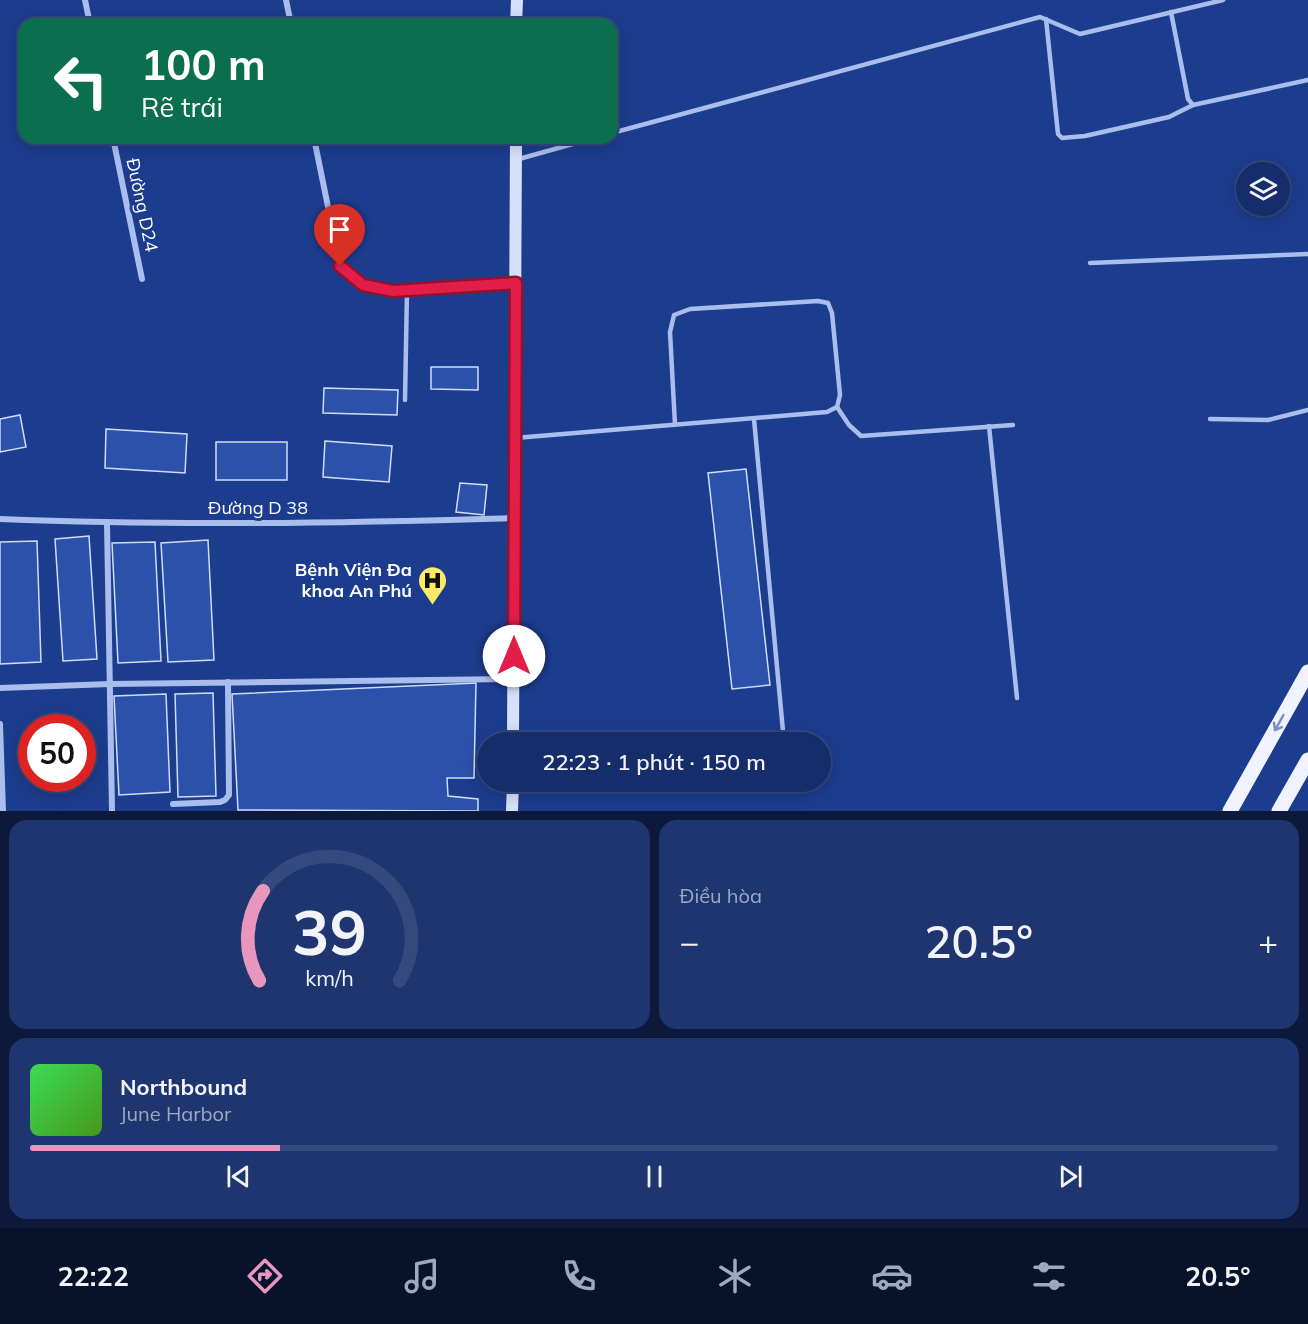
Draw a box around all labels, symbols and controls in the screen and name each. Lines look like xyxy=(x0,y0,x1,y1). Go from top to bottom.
text: 100 m xyxy=(141,38,266,91)
icon: left xyxy=(42,42,120,120)
text: Rẽ trái xyxy=(141,90,223,124)
street label: Đường D24 xyxy=(121,156,164,254)
map controls xyxy=(1236,162,1290,216)
button: layers xyxy=(1236,162,1290,216)
pin xyxy=(314,204,365,266)
icon: arrive xyxy=(323,213,356,246)
street label: Đường D 38 xyxy=(208,496,308,519)
place label: Bệnh Viện Đa khoa An Phú xyxy=(295,558,412,602)
hospital icon: Bệnh Viện Đa khoa An Phú xyxy=(417,564,449,606)
position arrow xyxy=(482,624,546,688)
speed limit sign: 50 xyxy=(18,714,96,792)
one-way arrow xyxy=(1273,714,1285,731)
text: 22:23 · 1 phút · 150 m xyxy=(542,748,766,776)
text: Điều hòa xyxy=(680,883,762,908)
text: 39 xyxy=(292,892,367,971)
text: 20.5° xyxy=(924,913,1033,969)
text: − xyxy=(680,921,699,962)
text: + xyxy=(1258,921,1278,962)
text: km/h xyxy=(305,965,353,992)
text: Northbound xyxy=(120,1073,247,1101)
text: June Harbor xyxy=(120,1101,231,1126)
icon: previous xyxy=(222,1160,255,1193)
icon: pause xyxy=(638,1160,671,1193)
icon: next xyxy=(1054,1160,1087,1193)
icon: directions xyxy=(244,1255,286,1297)
icon: music xyxy=(401,1255,443,1297)
icon: phone xyxy=(558,1255,600,1297)
icon: climate xyxy=(714,1255,756,1297)
icon: car xyxy=(871,1255,913,1297)
icon: filters xyxy=(1028,1255,1070,1297)
text: 22:22 xyxy=(57,1259,129,1293)
text: 20.5° xyxy=(1185,1259,1250,1293)

